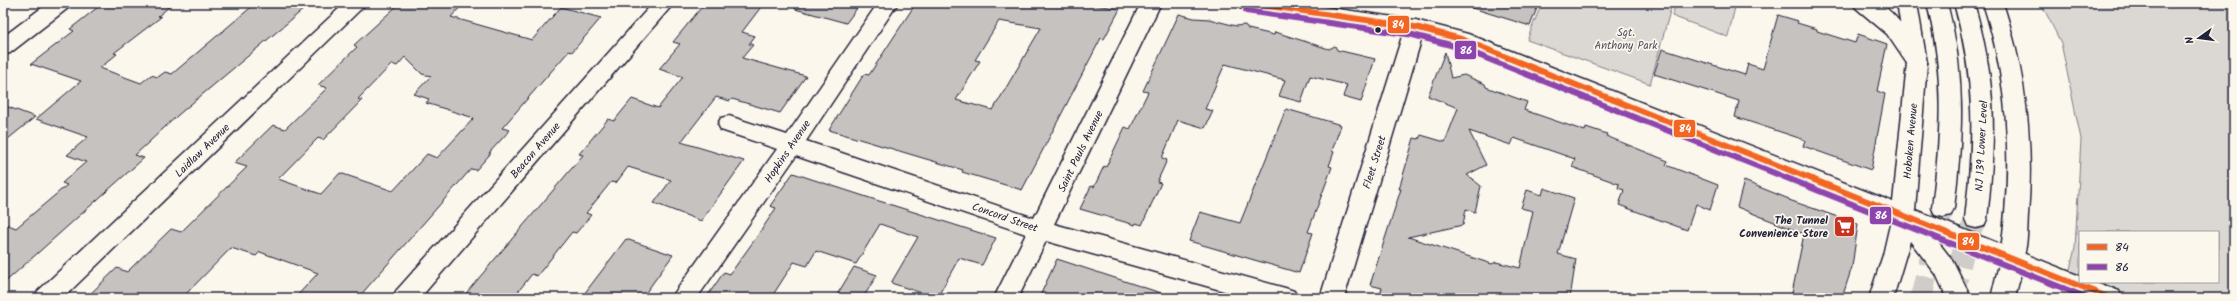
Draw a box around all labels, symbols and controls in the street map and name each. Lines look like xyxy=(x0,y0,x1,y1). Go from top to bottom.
line badge: 84 xyxy=(1387,15,1410,34)
text: 84 xyxy=(1392,16,1404,34)
north arrow xyxy=(2179,18,2219,58)
park label: Sgt. Anthony Park xyxy=(1594,24,1658,55)
unlabelled marker xyxy=(1373,25,1383,35)
text: N xyxy=(2181,35,2200,46)
line badge: 86 xyxy=(1454,40,1477,60)
text: 86 xyxy=(1460,42,1472,60)
street label: NJ 139 Lower Level xyxy=(1971,100,1993,192)
street label: Hoboken Avenue xyxy=(1899,102,1923,180)
street label: Saint Pauls Avenue xyxy=(1053,108,1108,195)
street label: Hopkins Avenue xyxy=(760,116,816,187)
street label: Beacon Avenue xyxy=(506,118,565,183)
street label: Laidlaw Avenue xyxy=(171,119,235,182)
line badge: 84 xyxy=(1673,119,1696,138)
text: 84 xyxy=(1679,120,1691,138)
street label: Fleet Street xyxy=(1358,133,1392,191)
street label: Concord Street xyxy=(969,198,1041,238)
line badge: 86 xyxy=(1869,206,1892,225)
text: 86 xyxy=(1875,207,1887,225)
place label: The Tunnel Convenience Store xyxy=(1739,212,1829,243)
supermarket icon: The Tunnel Convenience Store xyxy=(1831,213,1857,239)
legend xyxy=(2079,231,2219,283)
line badge: 84 xyxy=(1957,232,1980,251)
text: 84 xyxy=(1962,233,1974,251)
text: 84 xyxy=(2115,238,2129,257)
text: 86 xyxy=(2115,258,2129,277)

